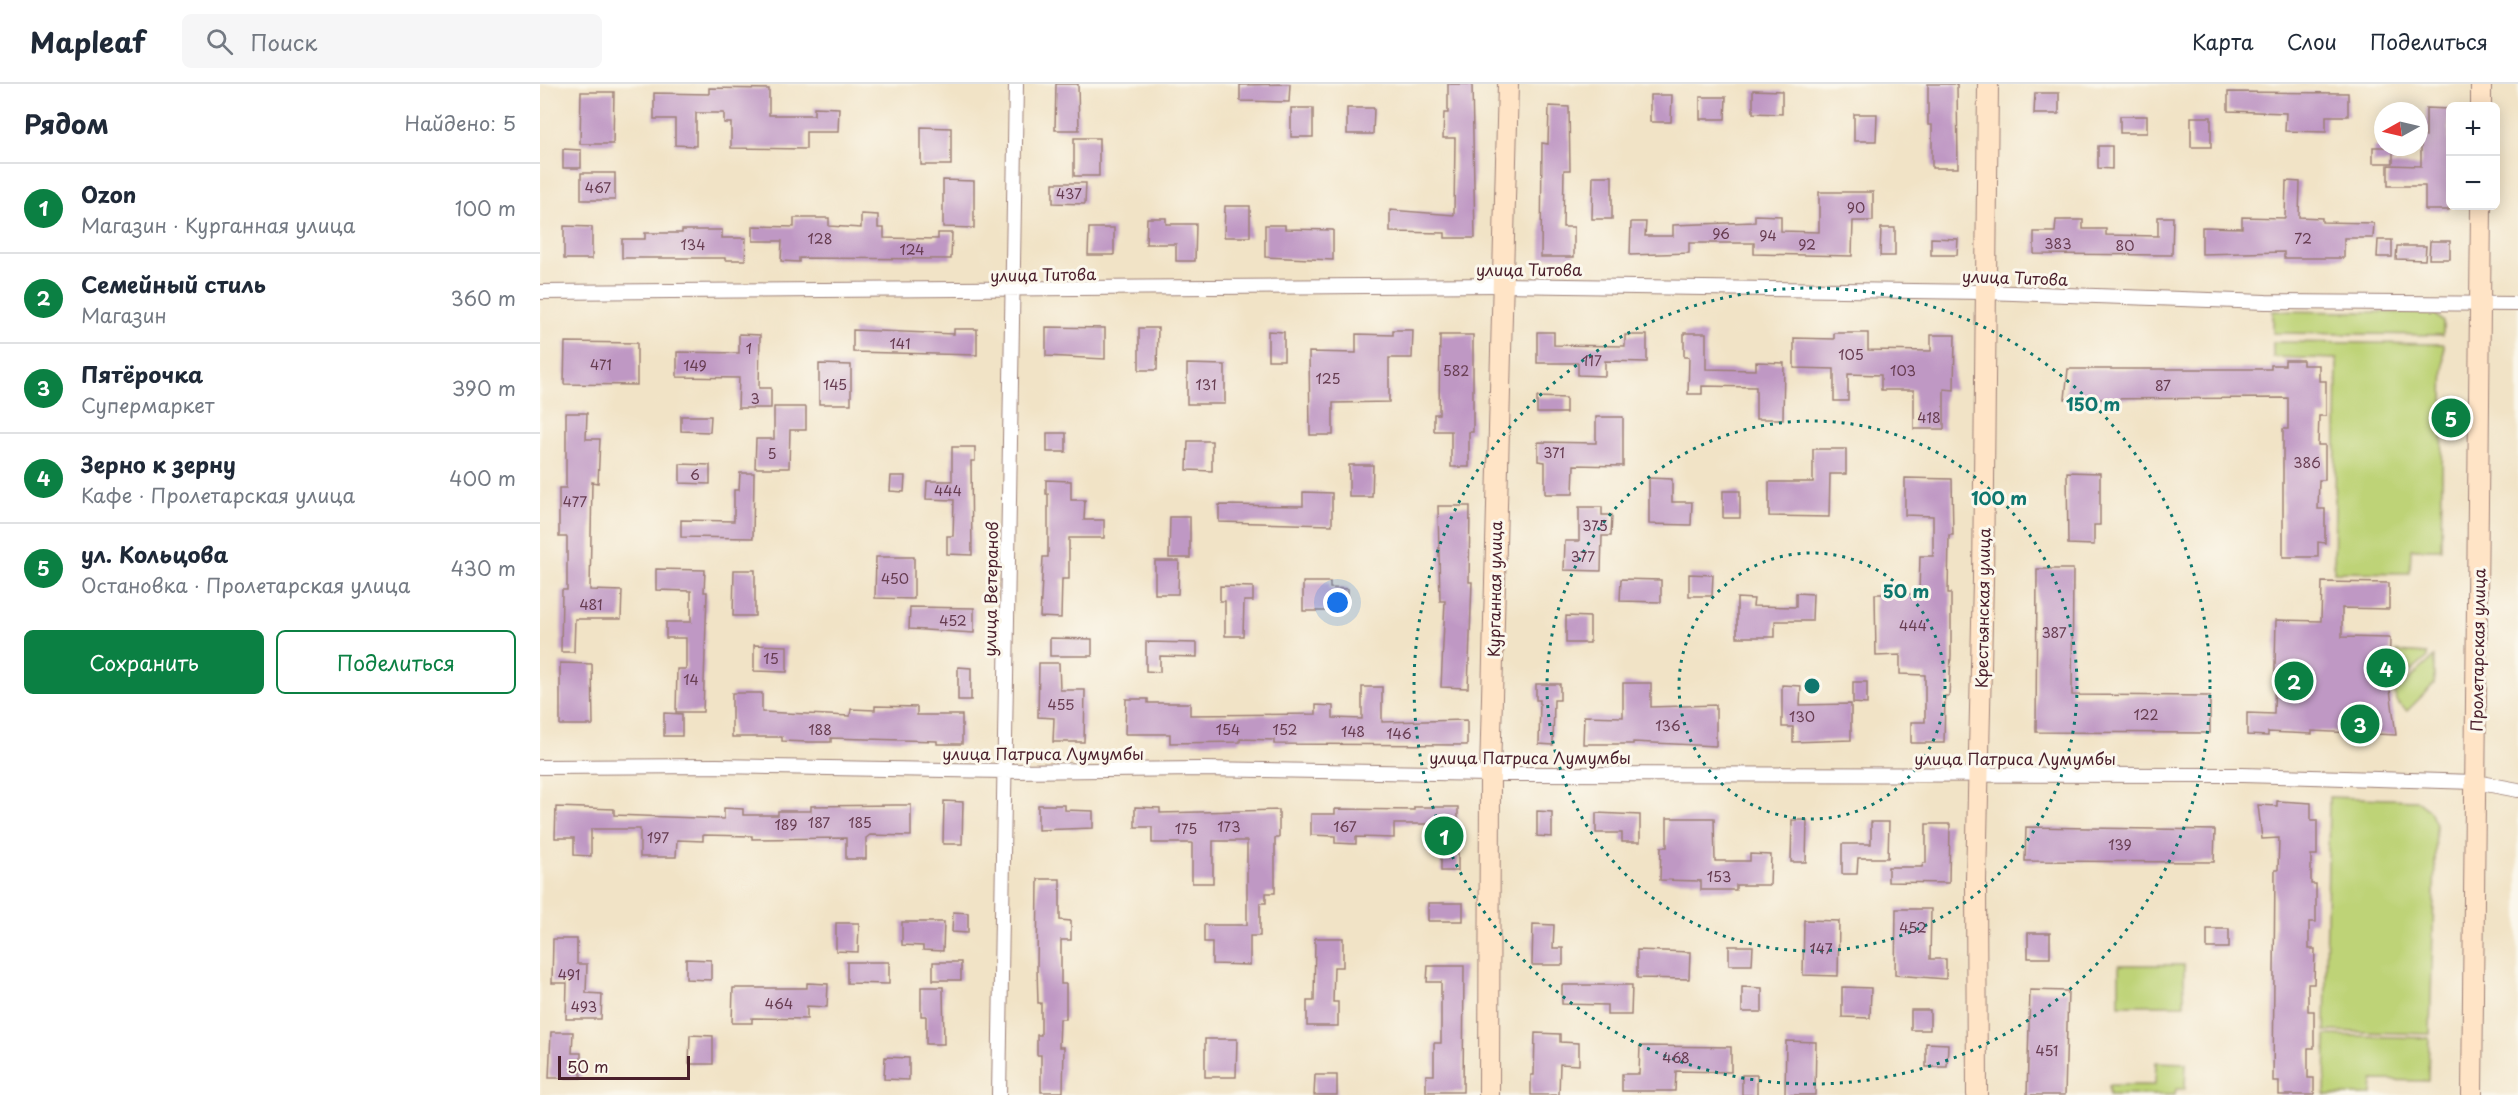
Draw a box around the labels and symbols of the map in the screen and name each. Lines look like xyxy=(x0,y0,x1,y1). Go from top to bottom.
north arrow xyxy=(2374,102,2428,156)
house number: 467 xyxy=(585,177,611,198)
house number: 437 xyxy=(1056,183,1082,204)
house number: 90 xyxy=(1847,197,1865,218)
house number: 96 xyxy=(1712,223,1730,244)
house number: 94 xyxy=(1759,225,1777,246)
house number: 128 xyxy=(808,228,832,249)
house number: 72 xyxy=(2294,228,2312,249)
house number: 383 xyxy=(2044,233,2072,254)
house number: 134 xyxy=(681,234,705,255)
house number: 92 xyxy=(1798,234,1816,255)
house number: 80 xyxy=(2116,235,2134,256)
house number: 124 xyxy=(899,239,925,260)
street label: улица Титова xyxy=(1476,257,1582,281)
street label: улица Титова xyxy=(990,261,1096,287)
street label: улица Титова xyxy=(1962,263,2068,291)
house number: 141 xyxy=(890,333,910,354)
house number: 1 xyxy=(746,338,752,359)
house number: 105 xyxy=(1838,344,1864,365)
house number: 117 xyxy=(1582,350,1602,371)
house number: 471 xyxy=(590,354,612,375)
house number: 149 xyxy=(683,355,707,376)
house number: 582 xyxy=(1443,360,1469,381)
house number: 103 xyxy=(1890,360,1916,381)
house number: 125 xyxy=(1316,368,1340,389)
house number: 145 xyxy=(823,374,847,395)
house number: 131 xyxy=(1196,374,1216,395)
house number: 87 xyxy=(2155,375,2171,396)
house number: 3 xyxy=(750,388,760,409)
text: 150 m xyxy=(2066,390,2120,417)
pin: 5 xyxy=(2432,396,2470,440)
house number: 418 xyxy=(1917,407,1941,428)
house number: 371 xyxy=(1543,442,1565,463)
house number: 5 xyxy=(767,443,777,464)
house number: 386 xyxy=(2293,452,2321,473)
house number: 6 xyxy=(690,464,700,485)
house number: 444 xyxy=(934,480,962,501)
text: 100 m xyxy=(1971,484,2027,511)
house number: 477 xyxy=(563,491,587,512)
house number: 375 xyxy=(1582,515,1608,536)
street label: улица Ветеранов xyxy=(977,521,1003,657)
street label: Курганная улица xyxy=(1481,521,1507,657)
street label: Крестьянская улица xyxy=(1969,528,1995,688)
house number: 377 xyxy=(1571,546,1595,567)
house number: 450 xyxy=(881,568,909,589)
street label: Пролетарская улица xyxy=(2464,568,2490,732)
text: 50 m xyxy=(1883,577,1929,604)
your location xyxy=(1323,588,1352,617)
house number: 481 xyxy=(579,594,603,615)
house number: 452 xyxy=(939,610,967,631)
house number: 444 xyxy=(1899,615,1927,636)
house number: 387 xyxy=(2041,622,2067,643)
pin: 4 xyxy=(2366,646,2406,690)
house number: 15 xyxy=(763,648,779,669)
pin: 2 xyxy=(2274,658,2314,704)
house number: 14 xyxy=(683,669,699,690)
centre of rings xyxy=(1802,676,1822,696)
house number: 455 xyxy=(1048,694,1074,715)
pin: 3 xyxy=(2340,702,2380,746)
house number: 122 xyxy=(2133,704,2159,725)
house number: 130 xyxy=(1789,706,1815,727)
house number: 136 xyxy=(1655,715,1681,736)
house number: 188 xyxy=(808,719,832,740)
house number: 154 xyxy=(1216,719,1240,740)
house number: 152 xyxy=(1273,719,1297,740)
house number: 148 xyxy=(1341,721,1365,742)
house number: 146 xyxy=(1386,723,1412,744)
street label: улица Патриса Лумумбы xyxy=(942,741,1144,765)
street label: улица Патриса Лумумбы xyxy=(1429,745,1631,769)
street label: улица Патриса Лумумбы xyxy=(1914,746,2116,770)
house number: 187 xyxy=(808,812,830,833)
house number: 185 xyxy=(848,812,872,833)
house number: 189 xyxy=(774,814,798,835)
pin: 1 xyxy=(1424,814,1464,858)
house number: 173 xyxy=(1217,816,1241,837)
house number: 167 xyxy=(1333,816,1357,837)
house number: 175 xyxy=(1175,818,1197,839)
house number: 197 xyxy=(647,827,669,848)
house number: 139 xyxy=(2108,834,2132,855)
house number: 153 xyxy=(1707,866,1731,887)
house number: 452 xyxy=(1899,917,1927,938)
house number: 147 xyxy=(1809,938,1833,959)
house number: 491 xyxy=(558,964,580,985)
house number: 464 xyxy=(765,993,793,1014)
house number: 493 xyxy=(571,996,597,1017)
house number: 451 xyxy=(2036,1040,2058,1061)
house number: 468 xyxy=(1662,1047,1690,1068)
scale bar xyxy=(558,1053,690,1080)

